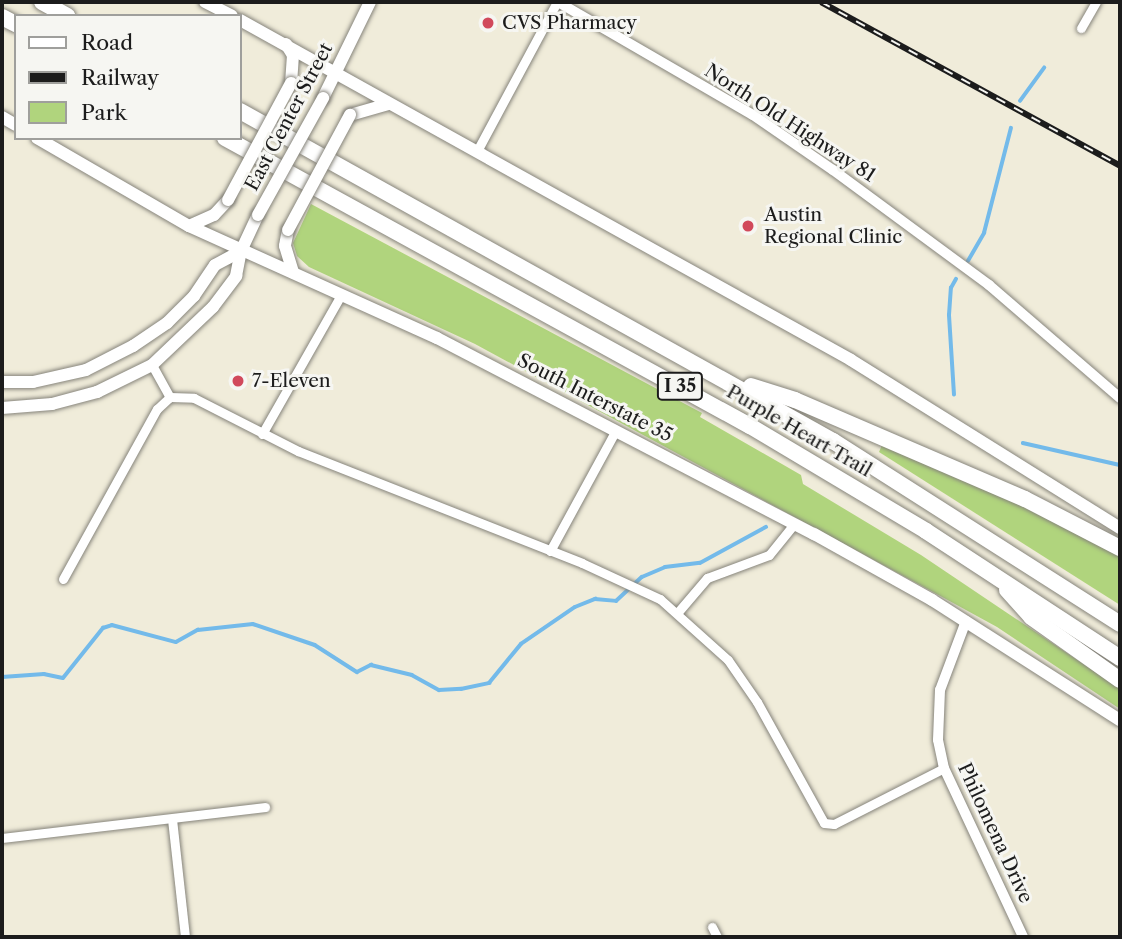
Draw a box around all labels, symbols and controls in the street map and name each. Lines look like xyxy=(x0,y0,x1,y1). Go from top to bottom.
place label: CVS Pharmacy xyxy=(502,12,637,34)
legend xyxy=(14,14,242,140)
marker: CVS Pharmacy xyxy=(480,15,496,31)
text: Road xyxy=(81,30,133,55)
street label: East Center Street xyxy=(240,39,338,195)
street label: North Old Highway 81 xyxy=(700,59,880,187)
text: Railway xyxy=(81,65,159,90)
text: Park xyxy=(81,100,127,125)
place label: Austin Regional Clinic xyxy=(764,204,902,248)
marker: Austin Regional Clinic xyxy=(738,216,758,236)
street label: South Interstate 35 xyxy=(514,349,676,447)
place label: 7-Eleven xyxy=(252,370,331,392)
road number: I 35 xyxy=(656,372,704,400)
marker: 7-Eleven xyxy=(230,373,246,389)
street label: Purple Heart Trail xyxy=(722,380,876,482)
street label: Philomena Drive xyxy=(953,759,1037,907)

